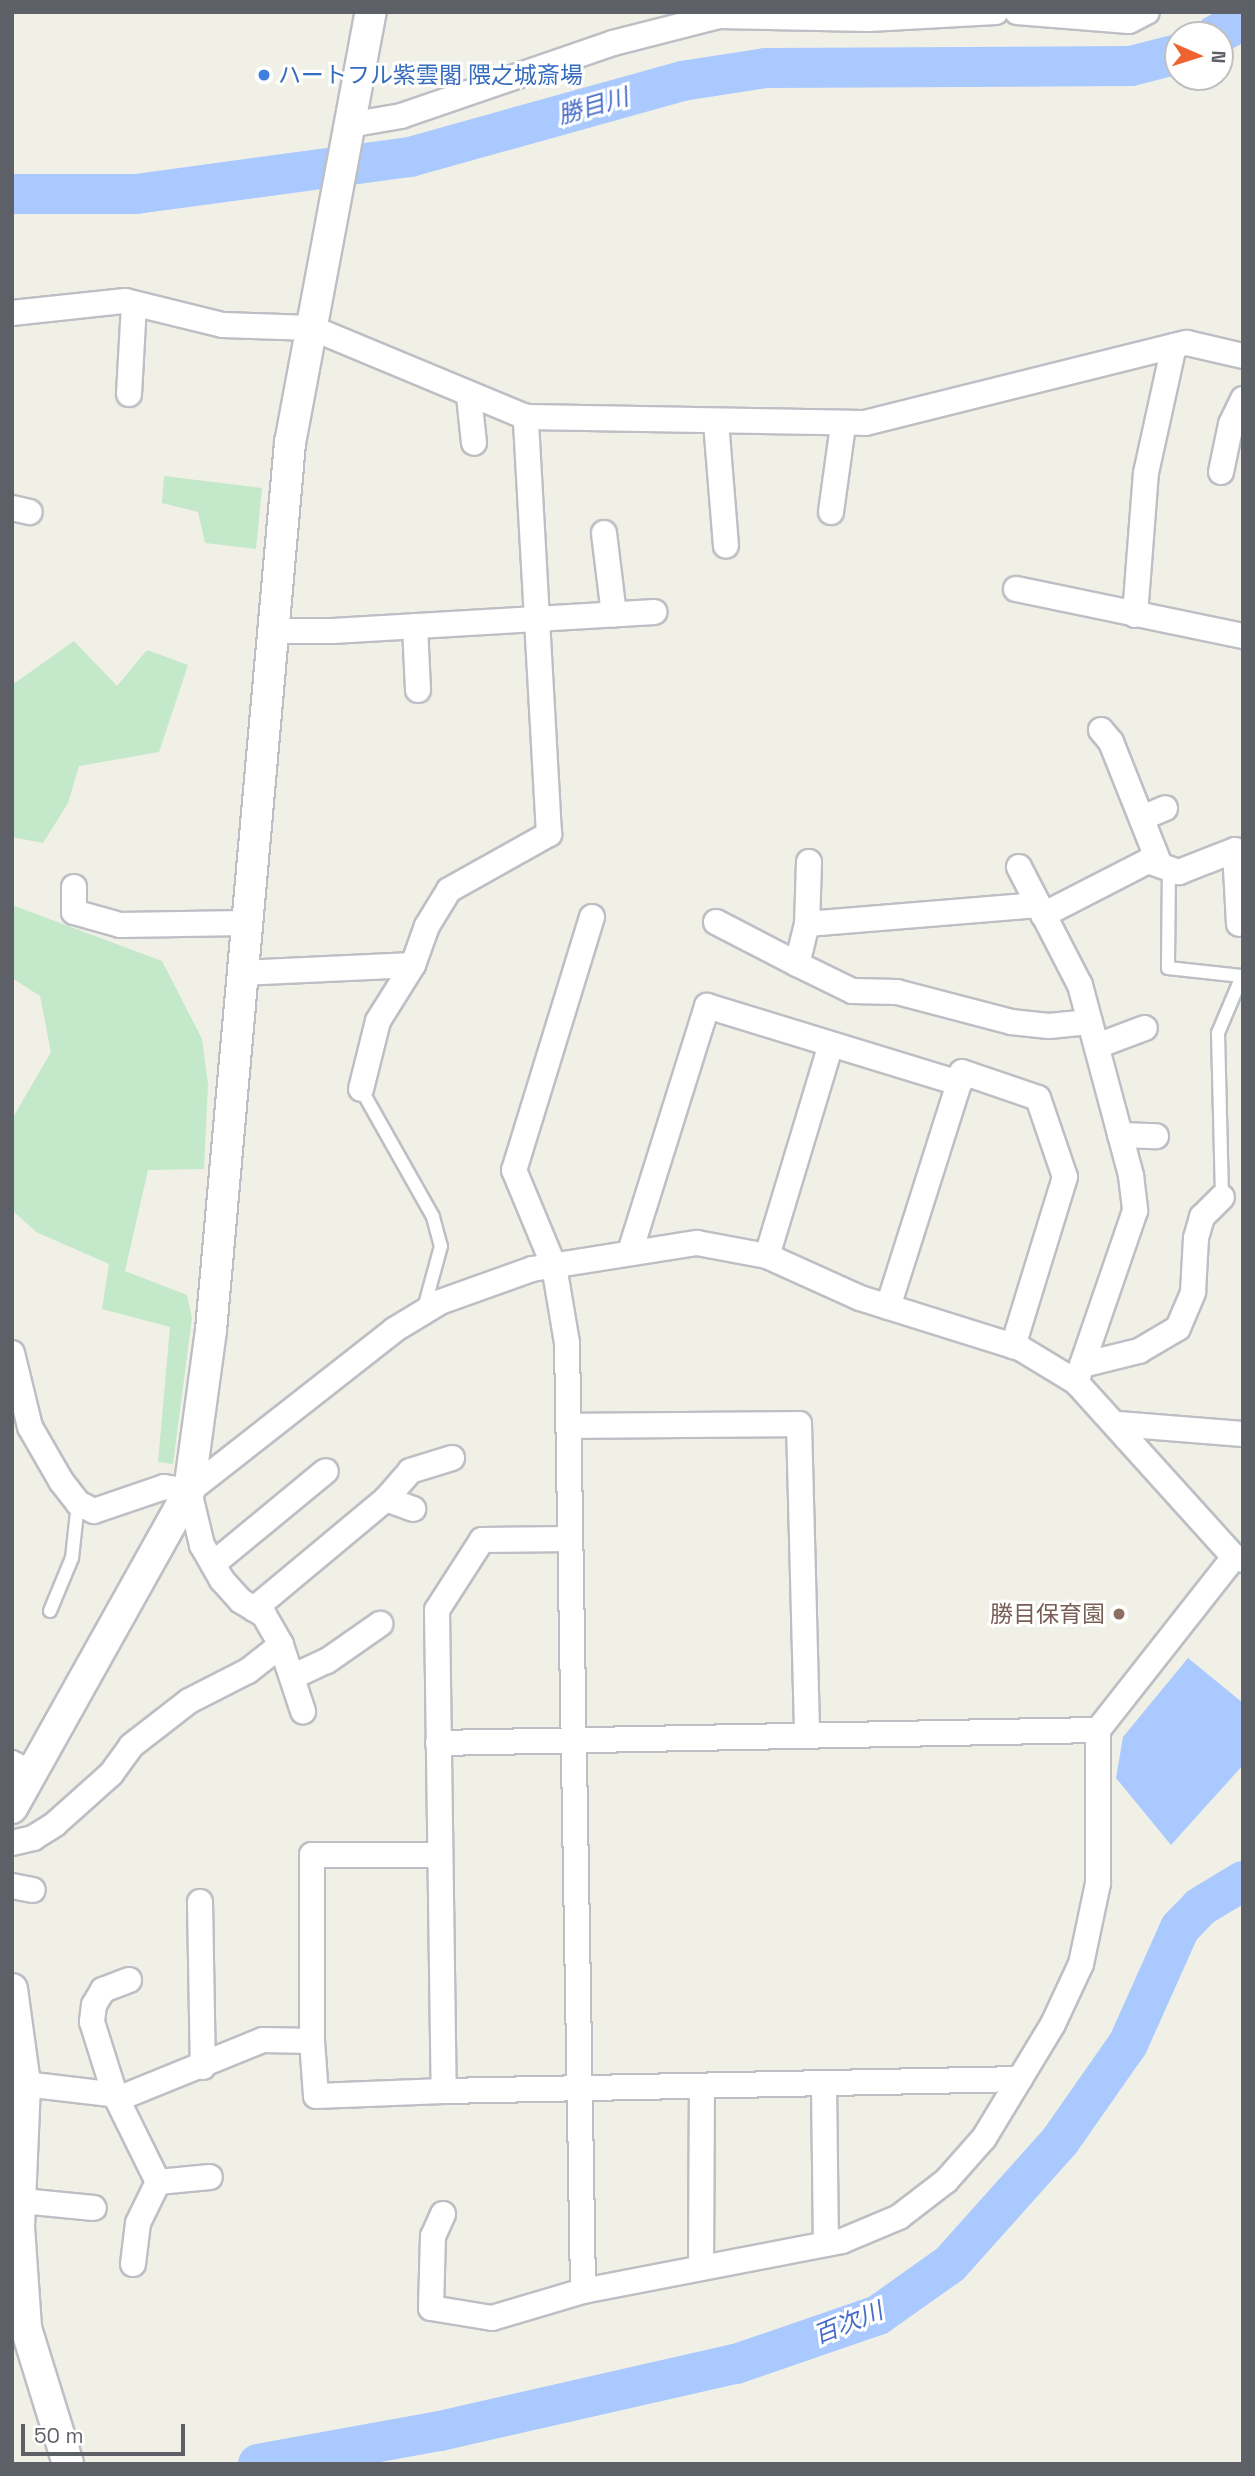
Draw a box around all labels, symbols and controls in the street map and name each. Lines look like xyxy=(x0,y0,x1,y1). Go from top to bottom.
north arrow xyxy=(1164,21,1234,91)
text: N xyxy=(1206,50,1231,64)
place label: ハートフル紫雲閣 隈之城斎場 xyxy=(278,61,583,89)
marker: ハートフル紫雲閣 隈之城斎場 xyxy=(256,67,272,83)
water label: 勝目川 xyxy=(554,82,632,130)
place label: 勝目保育園 xyxy=(990,1600,1105,1628)
marker: 勝目保育園 xyxy=(1111,1606,1127,1622)
water label: 百次川 xyxy=(809,2296,887,2350)
scale bar xyxy=(24,2410,189,2454)
text: 50 m xyxy=(34,2422,84,2449)

